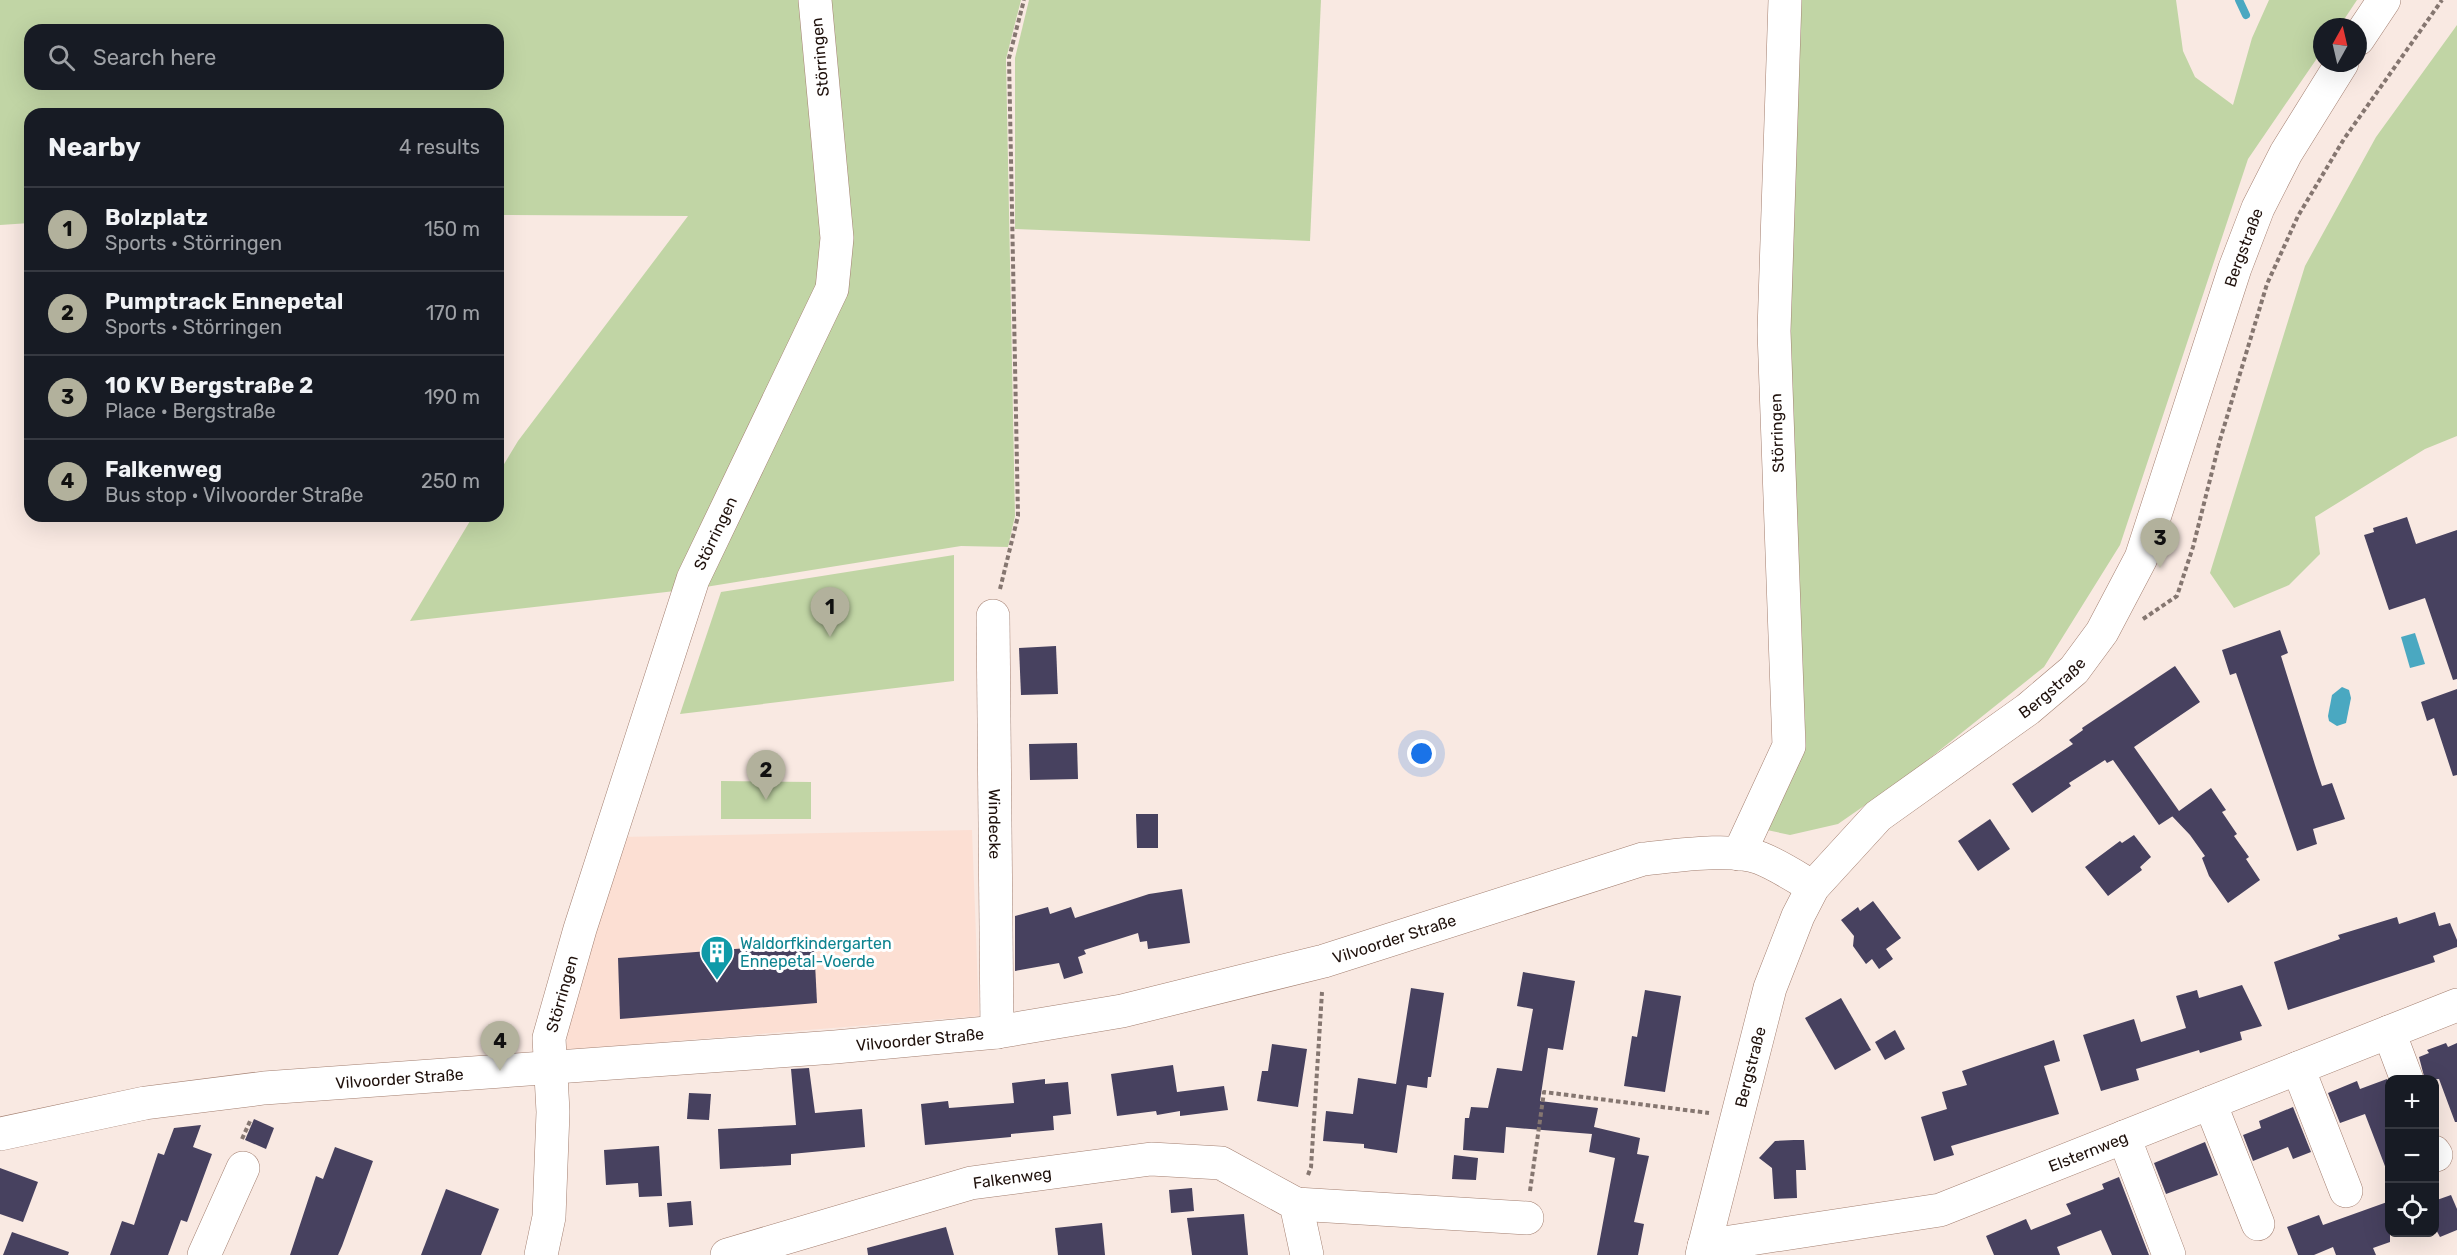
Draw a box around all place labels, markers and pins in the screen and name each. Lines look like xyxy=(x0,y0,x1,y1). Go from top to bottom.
pin: 3 xyxy=(2140,518,2180,568)
pin: 1 xyxy=(810,588,850,637)
pin: 2 xyxy=(746,750,786,800)
building icon: Waldorfkindergarten Ennepetal-Voerde xyxy=(699,934,735,981)
place label: Waldorfkindergarten Ennepetal-Voerde xyxy=(740,934,892,971)
pin: 4 xyxy=(480,1022,520,1071)

